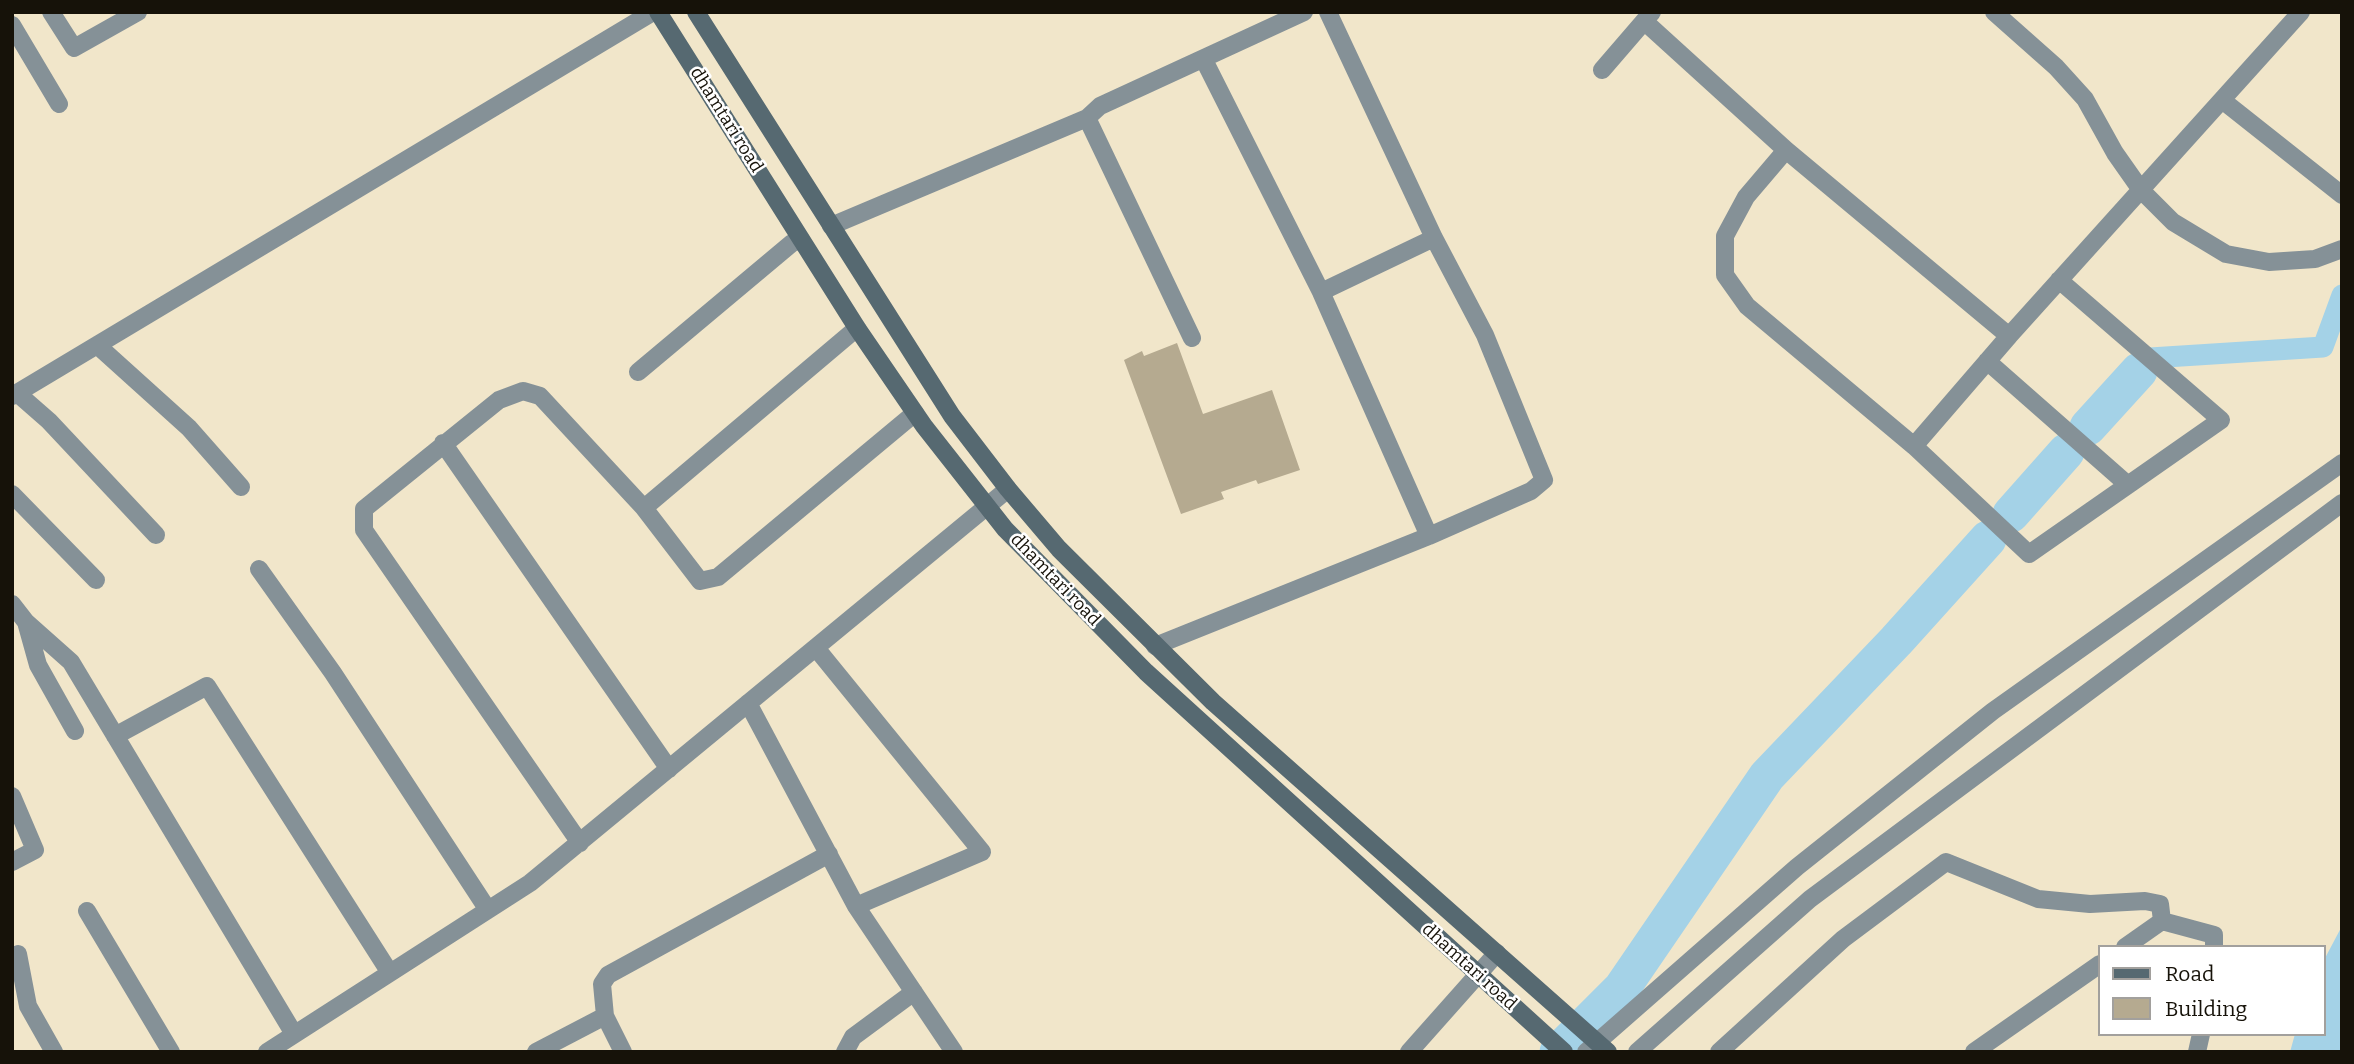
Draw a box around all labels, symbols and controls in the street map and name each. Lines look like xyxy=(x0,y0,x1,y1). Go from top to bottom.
street label: dhamtari road xyxy=(685,63,767,177)
street label: dhamtari road xyxy=(1005,529,1105,631)
street label: dhamtari road xyxy=(1417,919,1521,1015)
legend xyxy=(2098,945,2326,1036)
text: Road xyxy=(2165,961,2214,987)
text: Building xyxy=(2165,996,2247,1022)

